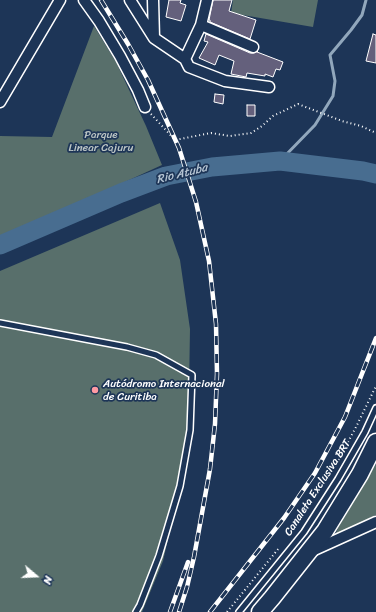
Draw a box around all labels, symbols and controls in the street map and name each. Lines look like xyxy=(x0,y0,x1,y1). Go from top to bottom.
park label: Parque Linear Cajuru xyxy=(69,128,133,154)
water label: Rio Atuba xyxy=(155,161,209,187)
place label: Autódromo Internacional de Curitiba xyxy=(103,377,225,403)
marker: Autódromo Internacional de Curitiba xyxy=(90,385,100,395)
street label: Canaleta Exclusiva BRT xyxy=(282,437,354,539)
north arrow xyxy=(16,556,56,596)
text: N xyxy=(38,573,58,587)

